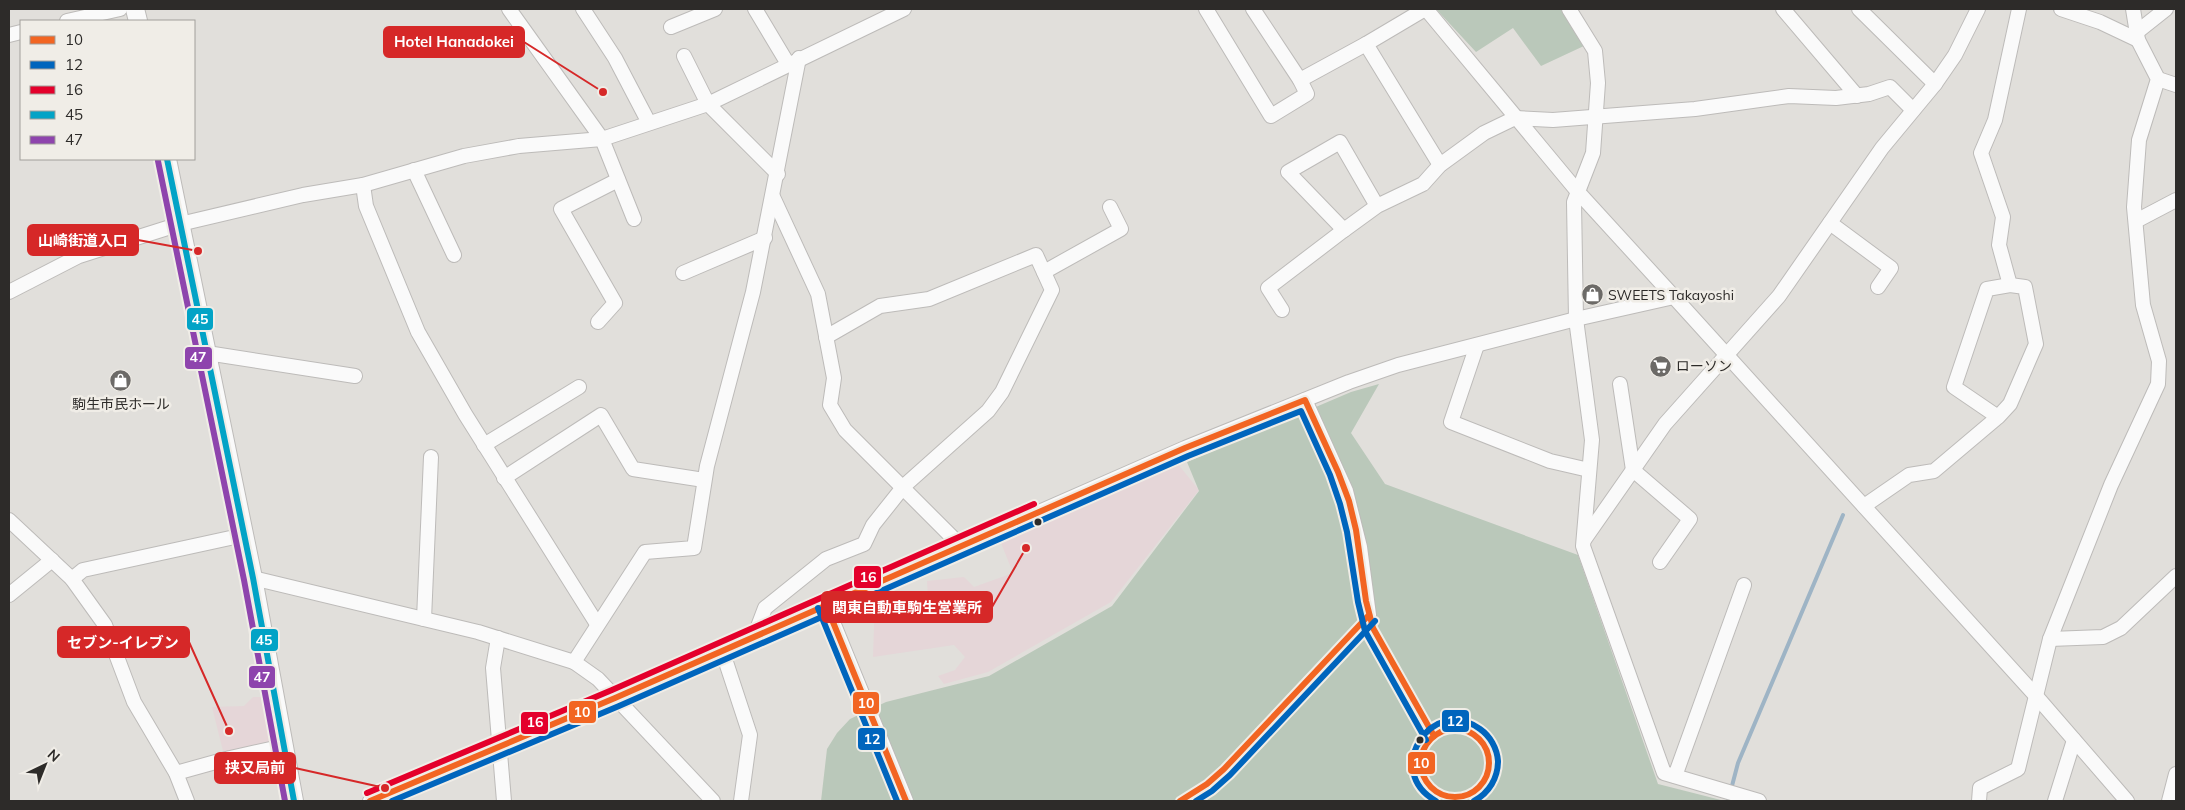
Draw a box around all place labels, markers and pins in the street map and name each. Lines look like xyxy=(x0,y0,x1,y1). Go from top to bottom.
callout: Hotel Hanadokei xyxy=(384,27,524,57)
callout: 山崎街道入口 xyxy=(28,225,138,255)
shop icon: SWEETS Takayoshi xyxy=(1580,283,1604,307)
place label: SWEETS Takayoshi xyxy=(1608,286,1734,304)
supermarket icon: ローソン xyxy=(1648,354,1672,378)
place label: ローソン xyxy=(1676,357,1732,375)
shop icon: 駒生市民ホール xyxy=(109,369,133,393)
place label: 駒生市民ホール xyxy=(72,395,170,413)
unlabelled marker xyxy=(1033,517,1043,527)
callout: 関東自動車駒生営業所 xyxy=(822,592,992,622)
callout: セブン-イレブン xyxy=(58,627,189,657)
unlabelled marker xyxy=(1415,735,1425,745)
callout: 挟又局前 xyxy=(215,753,295,783)

